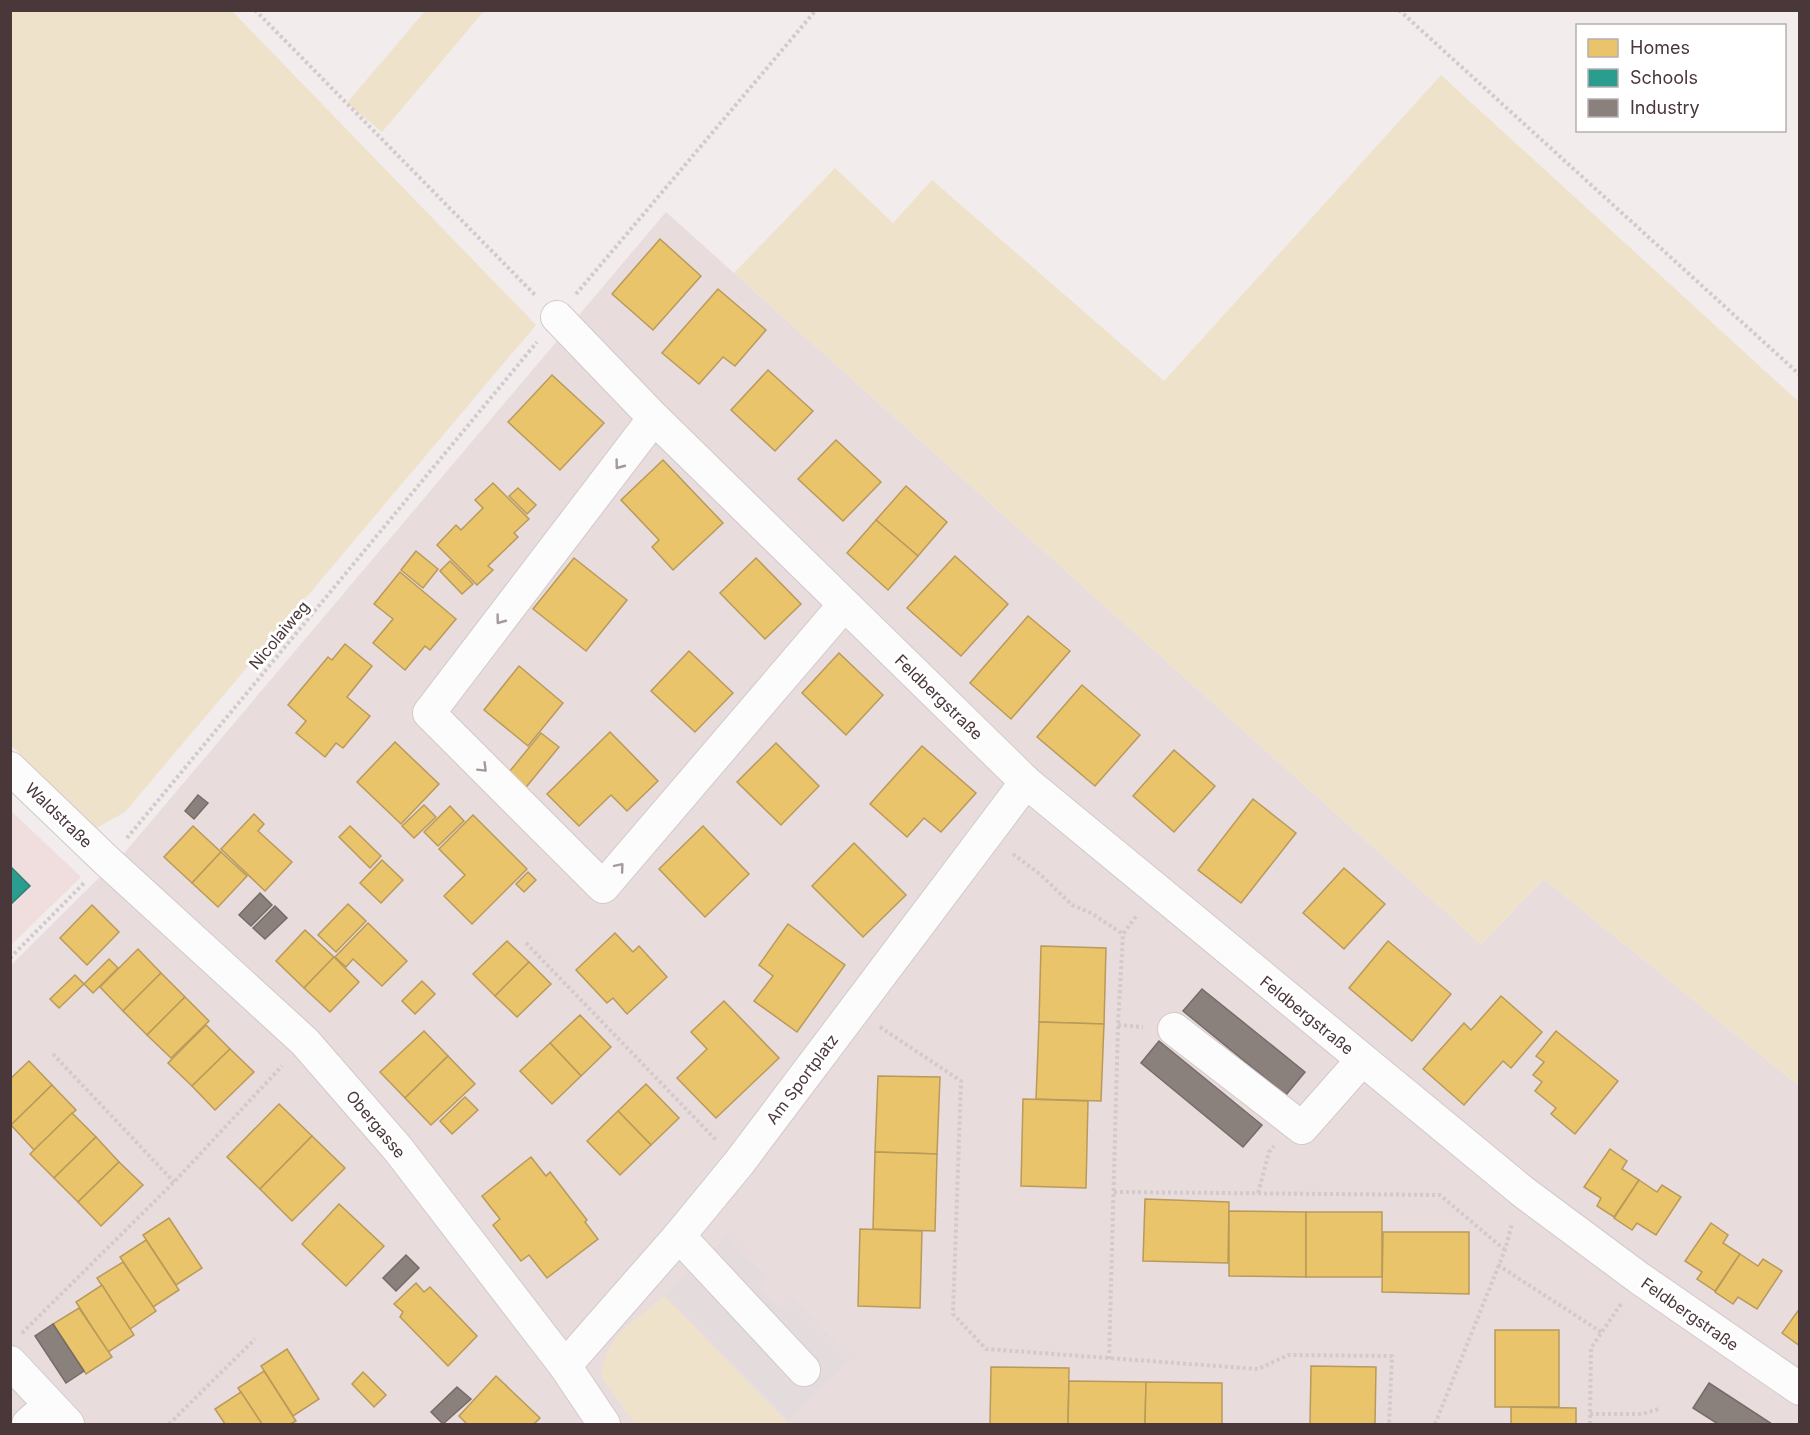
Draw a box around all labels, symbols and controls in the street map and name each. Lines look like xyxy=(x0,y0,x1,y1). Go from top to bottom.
legend xyxy=(1576,24,1786,132)
text: Homes xyxy=(1630,37,1690,58)
text: Schools xyxy=(1630,67,1698,88)
text: Industry xyxy=(1630,97,1700,118)
one-way arrow xyxy=(615,458,626,469)
street label: Nicolaiweg xyxy=(245,597,313,673)
one-way arrow xyxy=(497,613,508,624)
street label: Feldbergstraße xyxy=(891,650,987,744)
one-way arrow xyxy=(476,760,487,771)
street label: Waldstraße xyxy=(21,778,97,852)
one-way arrow xyxy=(613,863,624,874)
street label: Feldbergstraße xyxy=(1256,971,1358,1059)
street label: Am Sportplatz xyxy=(762,1030,842,1128)
street label: Obergasse xyxy=(342,1086,410,1162)
street label: Feldbergstraße xyxy=(1637,1273,1743,1355)

